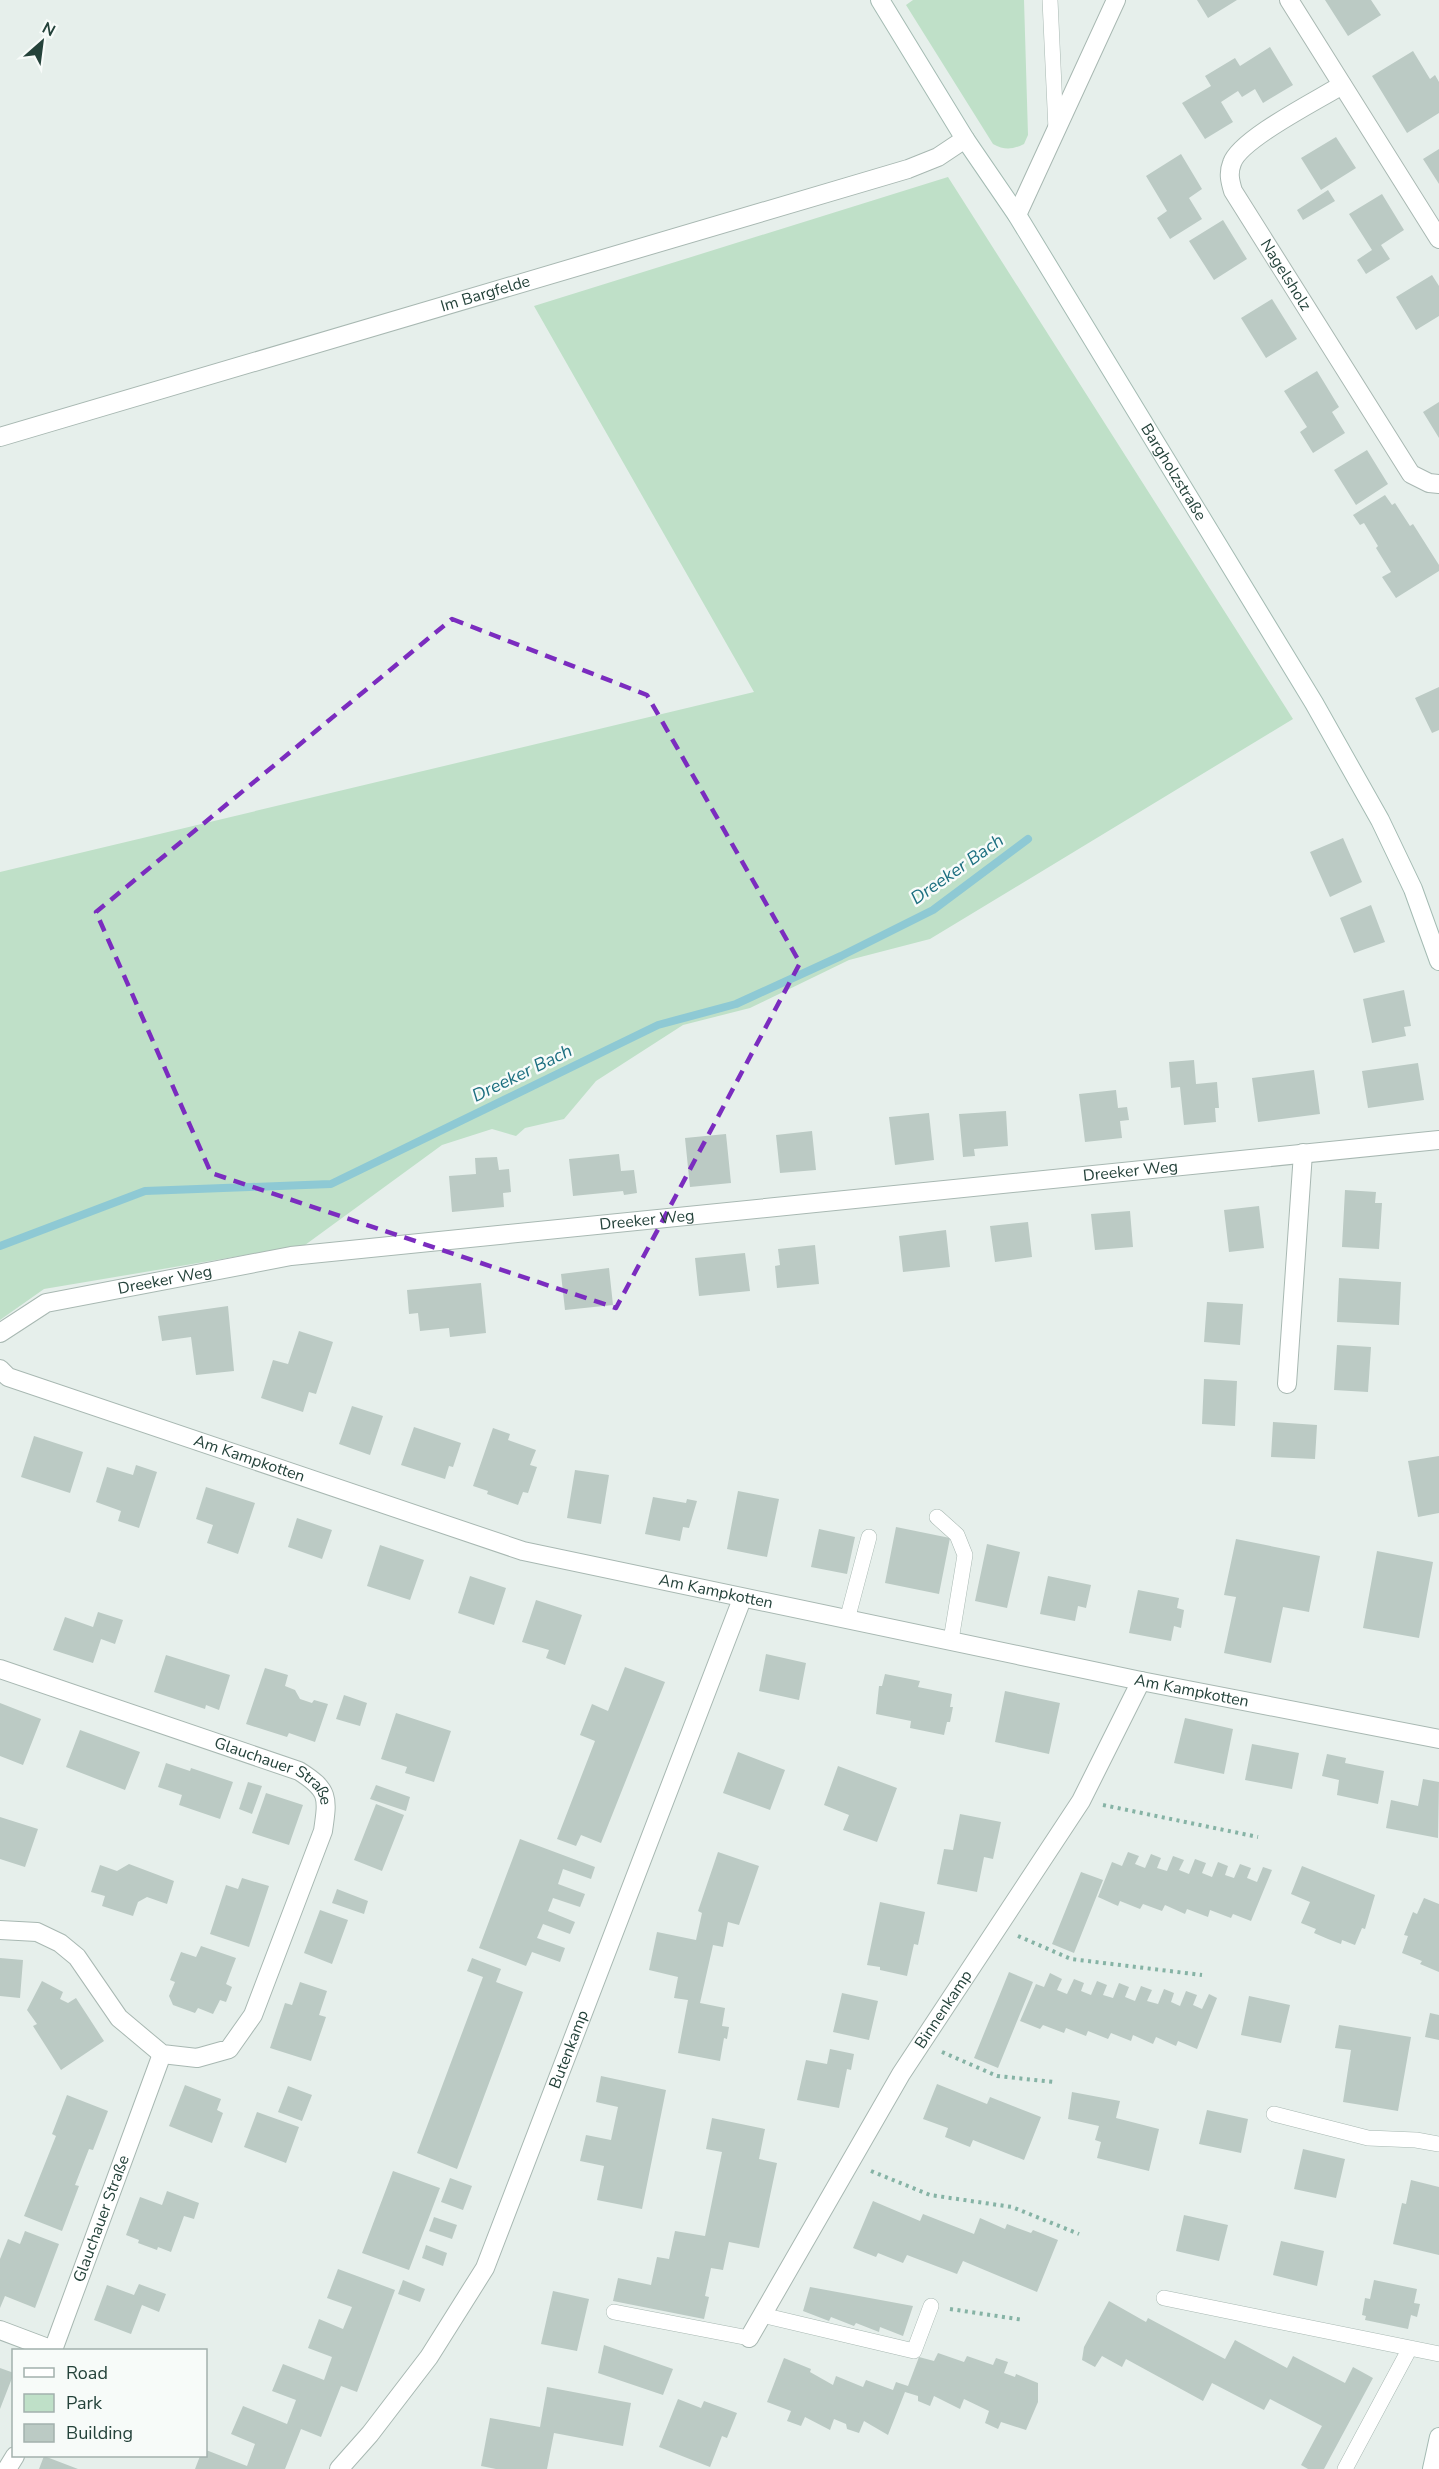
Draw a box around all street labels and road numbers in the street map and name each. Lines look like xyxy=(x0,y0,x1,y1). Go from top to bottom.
street label: Nagelsholz xyxy=(1255,235,1317,315)
street label: Im Bargfelde xyxy=(438,270,533,317)
street label: Bargholzstraße xyxy=(1135,419,1212,525)
street label: Dreeker Weg xyxy=(1082,1155,1179,1187)
street label: Dreeker Weg xyxy=(598,1204,695,1236)
street label: Dreeker Weg xyxy=(116,1260,214,1300)
street label: Am Kampkotten xyxy=(191,1430,308,1488)
street label: Am Kampkotten xyxy=(657,1569,775,1614)
street label: Am Kampkotten xyxy=(1132,1669,1251,1713)
street label: Glauchauer Straße xyxy=(211,1732,337,1806)
street label: Binnenkamp xyxy=(910,1966,977,2053)
street label: Butenkamp xyxy=(544,2007,594,2092)
street label: Glauchauer Straße xyxy=(68,2152,135,2285)

